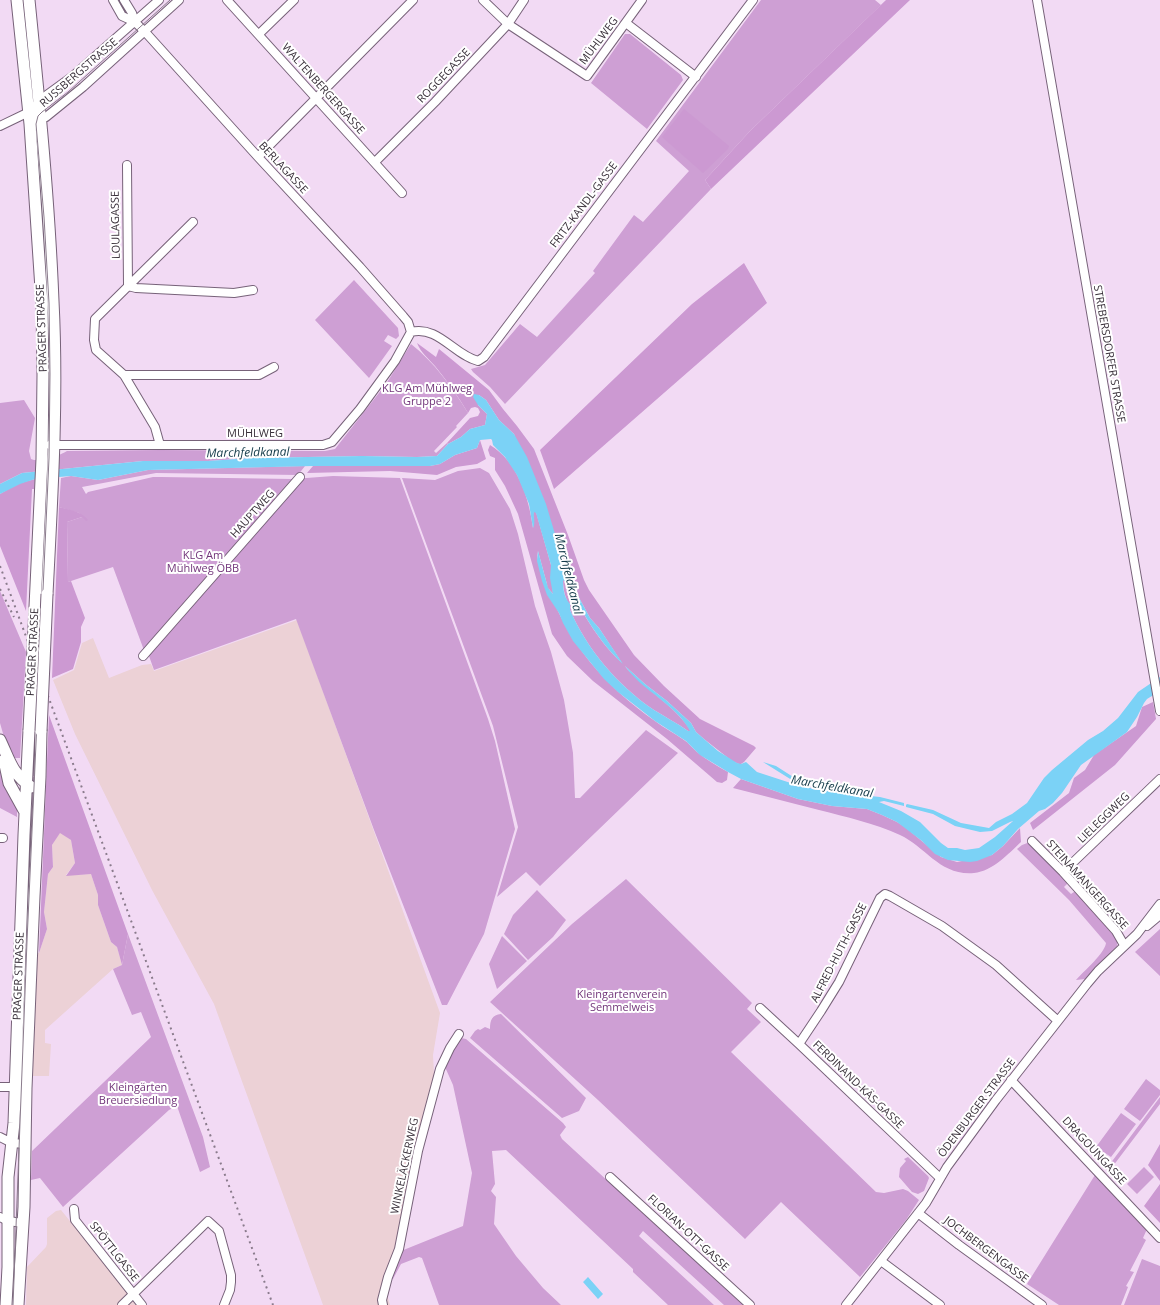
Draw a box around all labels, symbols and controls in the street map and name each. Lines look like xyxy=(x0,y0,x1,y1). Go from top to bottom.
street label: MÜHLWEG xyxy=(577,15,621,67)
street label: RUSSBERGSTRASSE xyxy=(37,36,121,110)
street label: WALTENBERGERGASSE xyxy=(279,41,367,137)
street label: ROGGEGASSE xyxy=(415,46,473,106)
street label: BERLAGASSE xyxy=(256,139,310,197)
street label: FRITZ-KANDL-GASSE xyxy=(547,160,621,250)
street label: LOULAGASSE xyxy=(109,191,123,259)
street label: PRAGER STRASSE xyxy=(34,284,50,372)
street label: STREBERSDORFER STRASSE xyxy=(1090,284,1128,424)
park label: KLG Am Mühlweg Gruppe 2 xyxy=(382,382,472,408)
street label: MÜHLWEG xyxy=(227,427,283,441)
water label: Marchfeldkanal xyxy=(206,445,290,461)
street label: HAUPTWEG xyxy=(228,487,278,541)
water label: Marchfeldkanal xyxy=(551,532,585,616)
park label: KLG Am Mühlweg ÖBB xyxy=(167,549,239,575)
street label: PRAGER STRASSE xyxy=(24,608,42,696)
water label: Marchfeldkanal xyxy=(790,773,874,801)
street label: LIELEGGWEG xyxy=(1075,790,1133,846)
street label: STEINAMANGERGASSE xyxy=(1043,838,1131,932)
street label: ALFRED-HUTH-GASSE xyxy=(808,901,870,1005)
street label: PRAGER STRASSE xyxy=(11,932,27,1020)
park label: Kleingartenverein Semmelweis xyxy=(577,988,667,1014)
street label: FERDINAND-KÄS-GASSE xyxy=(810,1038,906,1132)
street label: ÖDENBURGER STRASSE xyxy=(935,1056,1019,1160)
park label: Kleingärten Breuersiedlung xyxy=(99,1081,177,1107)
street label: DRAGOUNGASSE xyxy=(1059,1114,1129,1188)
street label: WINKELÄCKERWEG xyxy=(388,1117,422,1215)
street label: FLORIAN-OTT-GASSE xyxy=(645,1192,731,1274)
street label: JOCHBERGENGASSE xyxy=(941,1214,1031,1286)
street label: SPÖTTLGASSE xyxy=(87,1219,141,1285)

